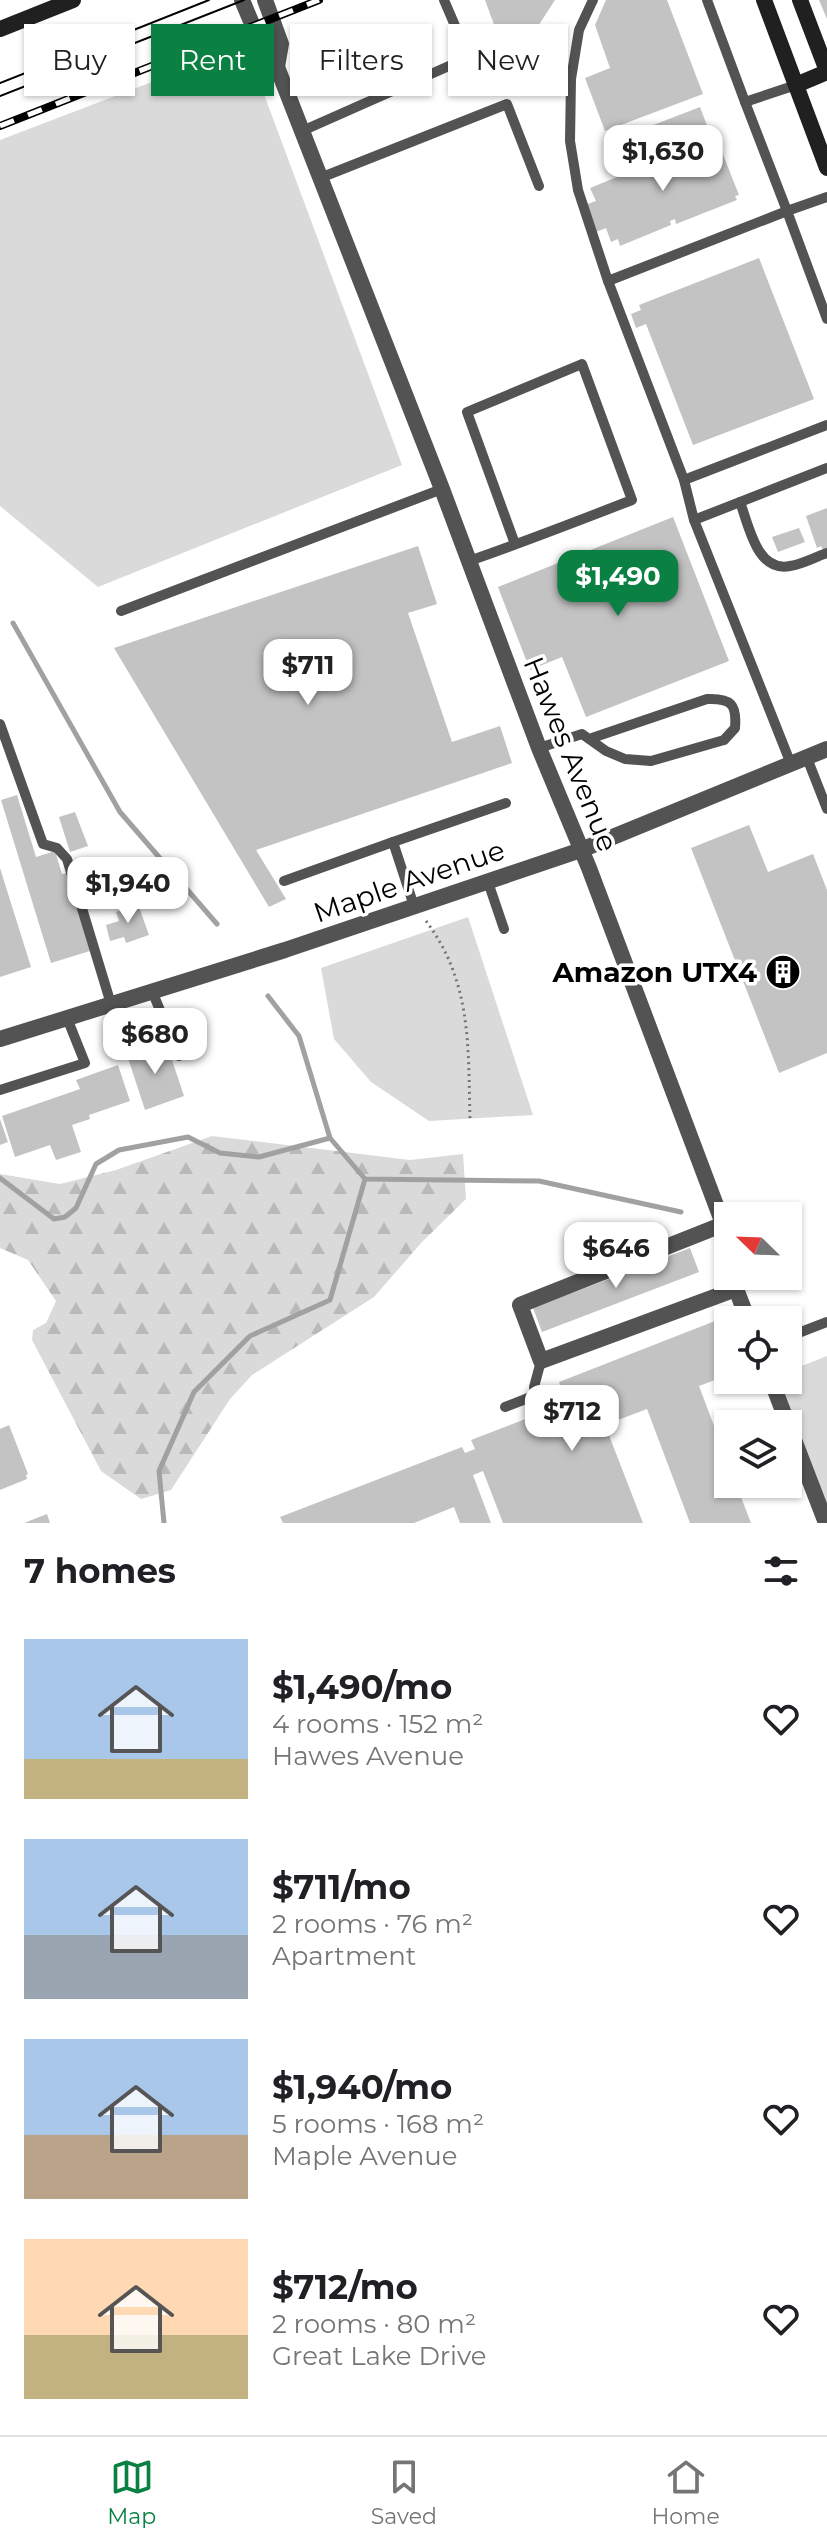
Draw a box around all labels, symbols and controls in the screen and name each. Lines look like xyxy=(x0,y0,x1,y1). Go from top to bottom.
chip: Buy xyxy=(24,24,135,96)
chip: Rent xyxy=(151,24,274,96)
chip: Filters xyxy=(290,24,432,96)
chip: New xyxy=(448,24,568,96)
pin: $1,630 xyxy=(598,125,728,193)
text: $1,630 xyxy=(622,135,704,167)
pin: $1,490 xyxy=(553,550,683,618)
text: $1,490 xyxy=(575,560,661,592)
pin: $711 xyxy=(261,639,355,707)
text: $711 xyxy=(281,649,335,681)
street label: Hawes Avenue xyxy=(517,652,625,856)
street label: Maple Avenue xyxy=(309,832,509,930)
pin: $1,940 xyxy=(63,857,193,925)
text: $1,940 xyxy=(85,867,171,899)
building icon: Amazon UTX4 xyxy=(764,953,802,991)
place label: Amazon UTX4 xyxy=(551,955,758,989)
pin: $680 xyxy=(108,1008,202,1076)
text: $680 xyxy=(121,1018,189,1050)
north arrow xyxy=(714,1202,802,1290)
map controls xyxy=(714,1202,802,1498)
pin: $646 xyxy=(569,1222,663,1290)
text: $646 xyxy=(582,1232,650,1264)
button: locate xyxy=(714,1306,802,1394)
pin: $712 xyxy=(525,1385,619,1453)
text: $712 xyxy=(543,1395,601,1427)
button: layers xyxy=(714,1410,802,1498)
icon: filters xyxy=(759,1549,803,1593)
text: 7 homes xyxy=(24,1550,176,1592)
text: $1,490/mo xyxy=(272,1666,452,1708)
icon: home xyxy=(88,1671,184,1767)
icon: heart xyxy=(759,1697,803,1741)
text: 4 rooms · 152 m² xyxy=(272,1708,483,1740)
text: Hawes Avenue xyxy=(272,1740,464,1772)
text: $711/mo xyxy=(272,1866,411,1908)
icon: home xyxy=(88,1871,184,1967)
icon: heart xyxy=(759,1897,803,1941)
text: 2 rooms · 76 m² xyxy=(272,1908,473,1940)
text: Apartment xyxy=(272,1940,416,1972)
text: $1,940/mo xyxy=(272,2066,452,2108)
icon: home xyxy=(88,2071,184,2167)
icon: heart xyxy=(759,2097,803,2141)
text: 5 rooms · 168 m² xyxy=(272,2108,484,2140)
text: Maple Avenue xyxy=(272,2140,457,2172)
text: $712/mo xyxy=(272,2266,418,2308)
icon: home xyxy=(88,2271,184,2367)
icon: heart xyxy=(759,2297,803,2341)
text: 2 rooms · 80 m² xyxy=(272,2308,476,2340)
text: Great Lake Drive xyxy=(272,2340,487,2372)
tab: Map xyxy=(107,2455,156,2530)
tab: Saved xyxy=(371,2455,437,2530)
tab: Home xyxy=(651,2455,720,2530)

